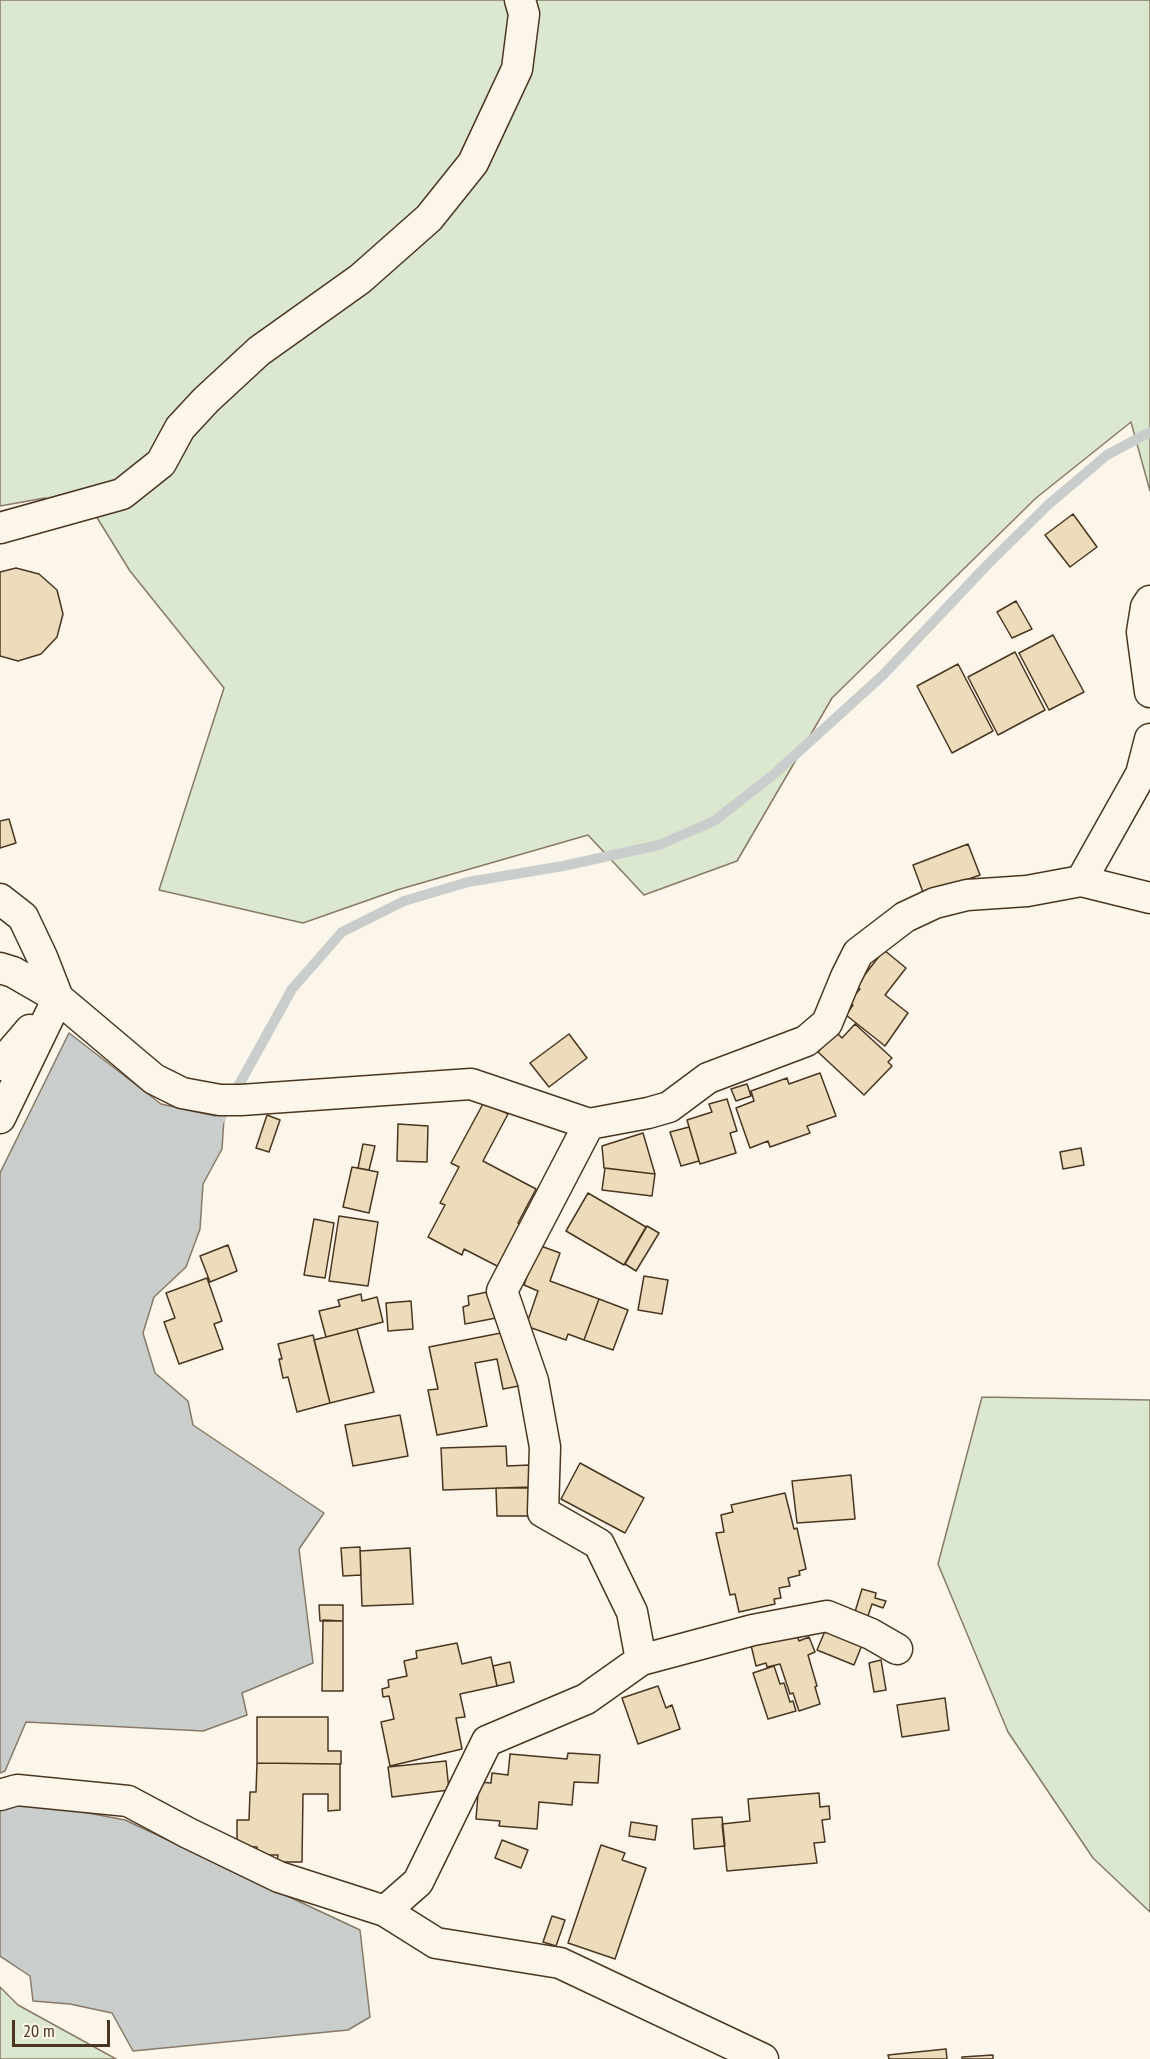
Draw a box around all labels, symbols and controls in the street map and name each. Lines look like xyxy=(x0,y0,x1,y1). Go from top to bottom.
scale bar xyxy=(15,2008,112,2046)
text: 20 m xyxy=(23,2019,55,2042)

